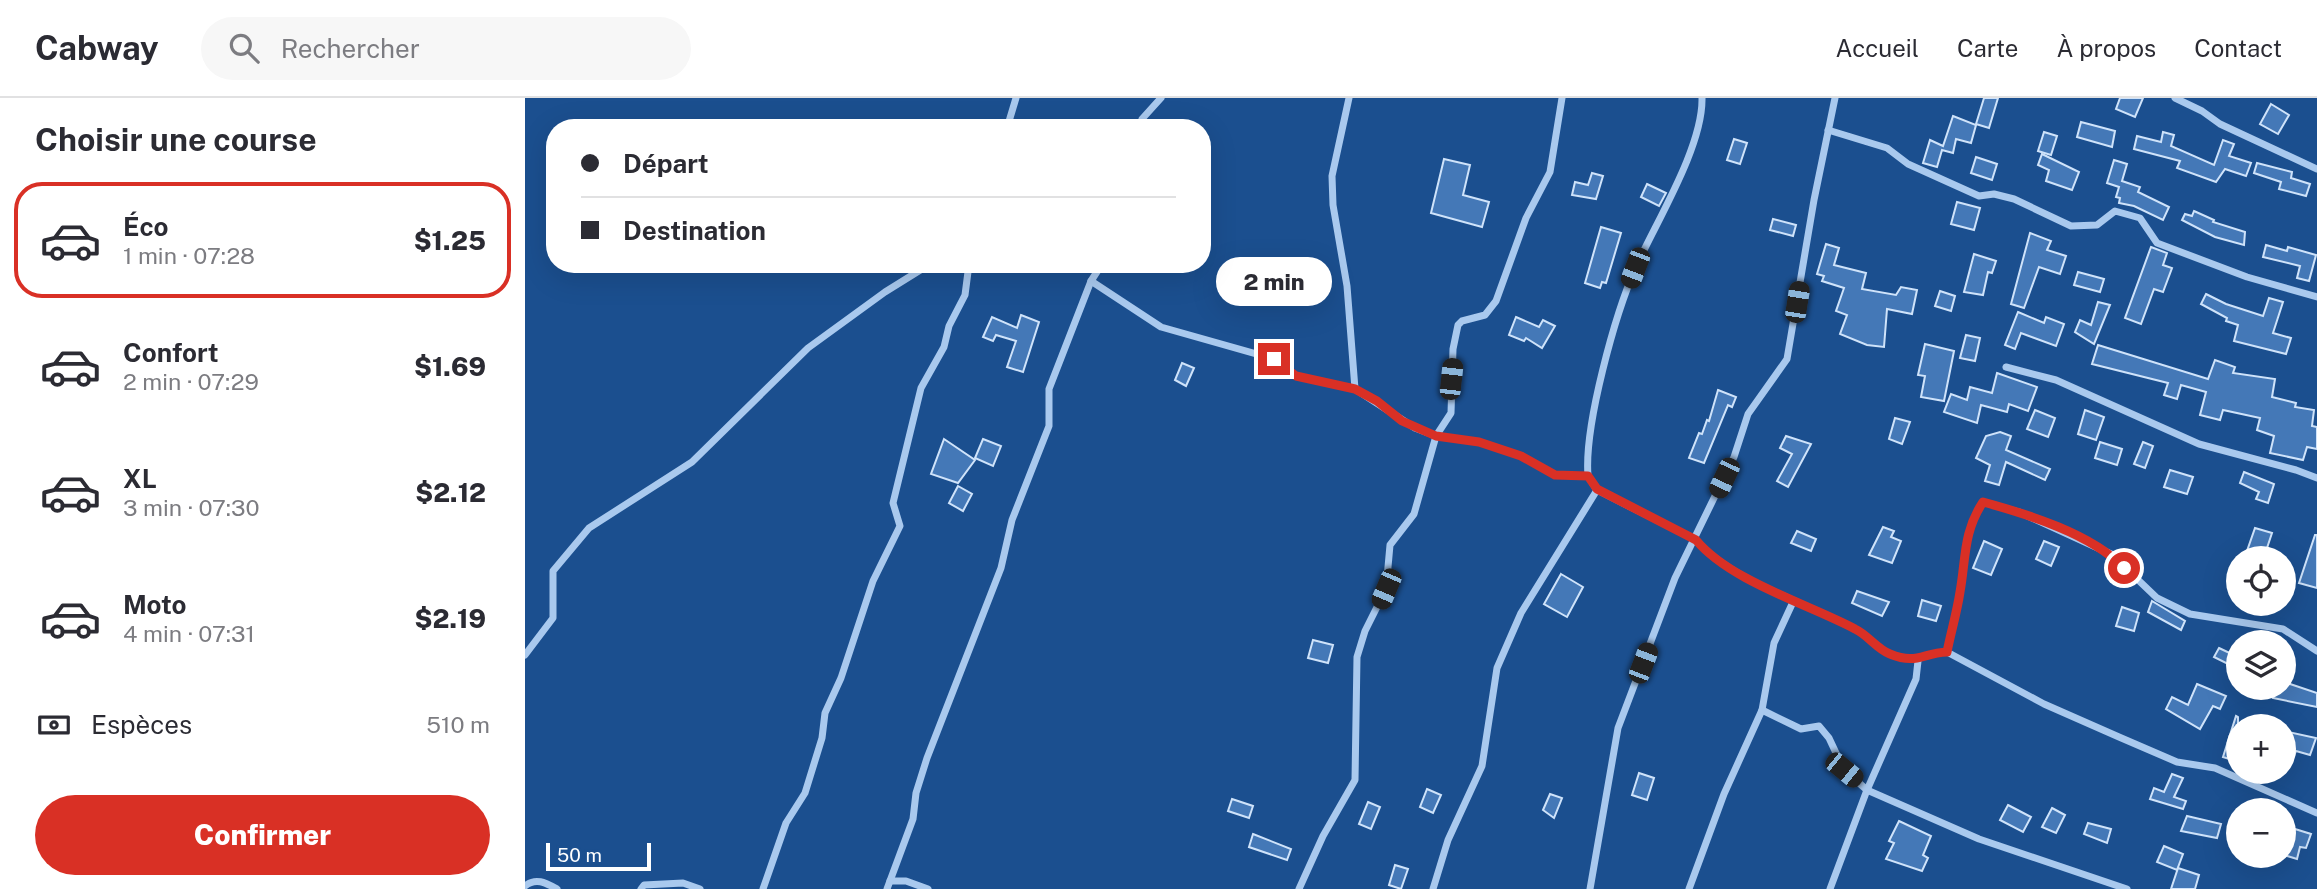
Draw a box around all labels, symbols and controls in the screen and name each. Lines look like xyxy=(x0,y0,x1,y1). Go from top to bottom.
search box xyxy=(201,17,691,80)
text: Cabway xyxy=(35,29,159,67)
icon: search xyxy=(225,29,263,67)
text: Rechercher xyxy=(281,33,420,64)
text: Accueil xyxy=(1836,34,1919,62)
text: Carte xyxy=(1957,34,2018,62)
text: À propos xyxy=(2056,34,2156,62)
text: Contact xyxy=(2194,34,2282,62)
text: Choisir une course xyxy=(35,121,317,158)
text: Départ xyxy=(623,148,709,179)
icon: car xyxy=(39,209,102,272)
text: Éco xyxy=(123,211,169,242)
text: Destination xyxy=(623,215,766,246)
text: $1.25 xyxy=(414,225,486,256)
text: 1 min · 07:28 xyxy=(123,242,255,269)
car xyxy=(1618,245,1653,291)
callout: 2 min xyxy=(1216,258,1332,306)
text: 2 min xyxy=(1243,268,1305,295)
car xyxy=(1784,280,1811,324)
icon: car xyxy=(39,335,102,398)
text: Confort xyxy=(123,337,219,368)
route end xyxy=(1258,343,1290,375)
text: $1.69 xyxy=(414,351,486,382)
car xyxy=(1439,357,1464,401)
text: 2 min · 07:29 xyxy=(123,368,259,395)
car xyxy=(1706,455,1743,501)
icon: car xyxy=(39,461,102,524)
text: XL xyxy=(123,463,157,494)
text: $2.12 xyxy=(415,477,486,508)
text: 3 min · 07:30 xyxy=(123,494,259,521)
map controls xyxy=(2226,546,2296,868)
button: locate xyxy=(2226,546,2296,616)
route start xyxy=(2108,552,2140,584)
car xyxy=(1369,566,1404,612)
icon: car xyxy=(39,587,102,650)
text: Moto xyxy=(123,589,186,620)
text: $2.19 xyxy=(415,603,486,634)
text: 4 min · 07:31 xyxy=(123,620,255,647)
button: layers xyxy=(2226,630,2296,700)
car xyxy=(1626,640,1661,686)
icon: cash xyxy=(35,706,73,744)
text: Espèces xyxy=(91,709,192,740)
text: 510 m xyxy=(426,711,490,738)
button: + xyxy=(2226,714,2296,784)
car xyxy=(1822,749,1867,791)
button: Confirmer xyxy=(35,795,490,875)
button: − xyxy=(2226,798,2296,868)
scale bar xyxy=(546,840,651,872)
text: 50 m xyxy=(557,844,602,866)

